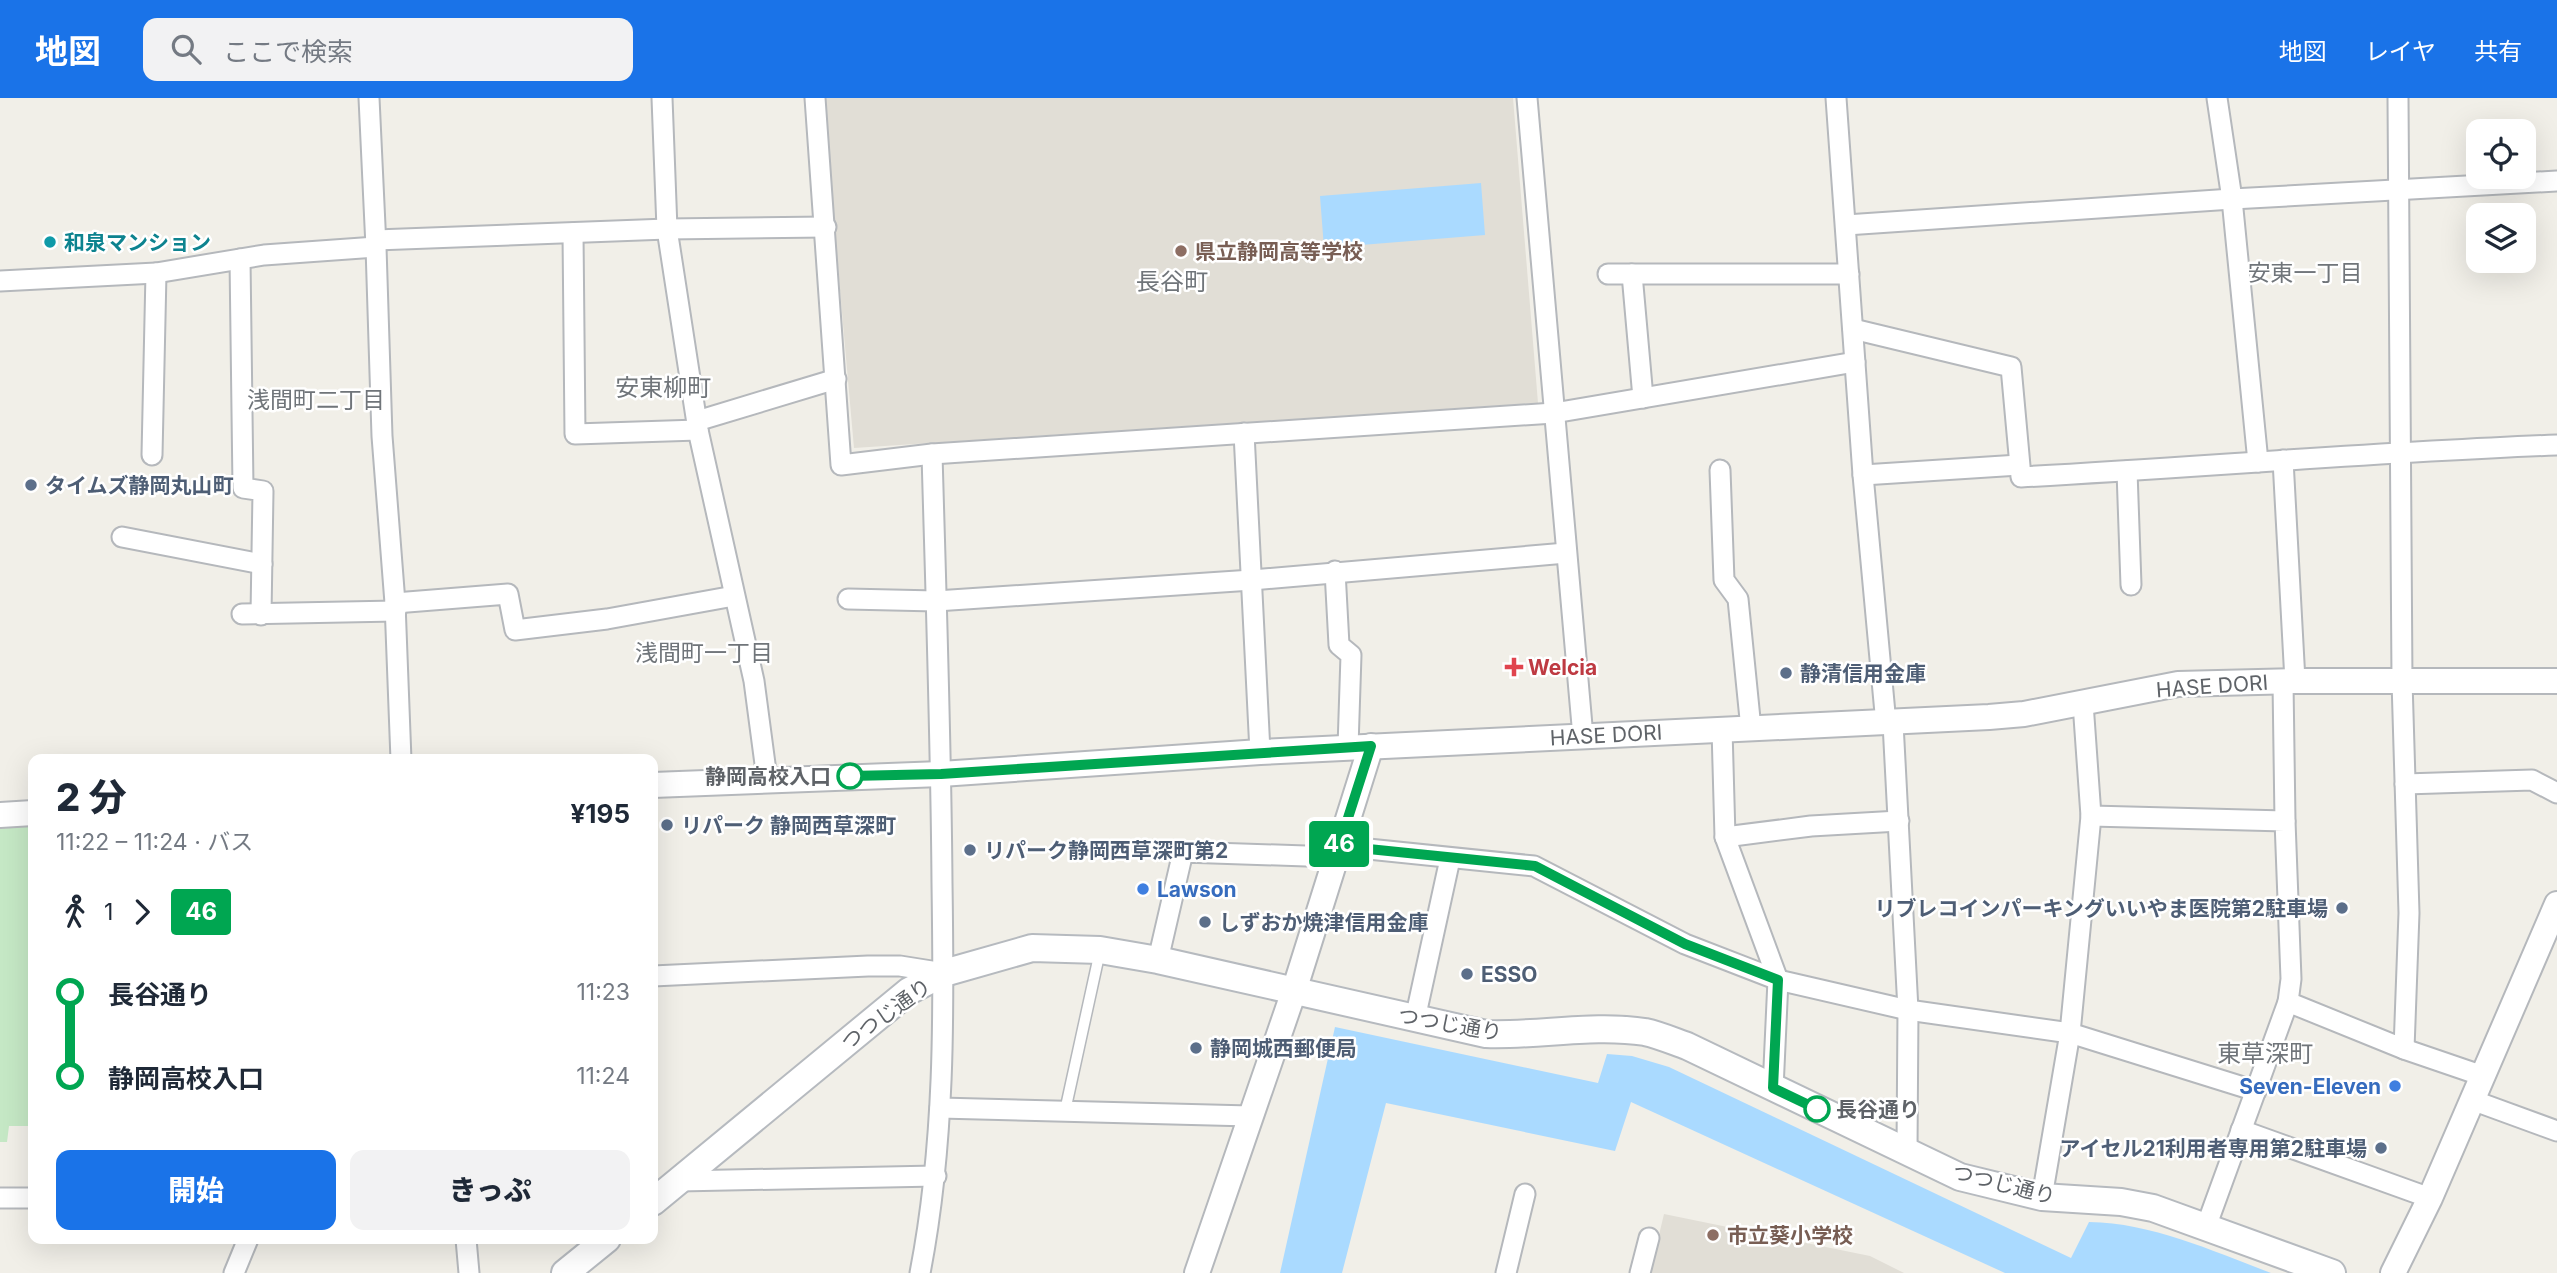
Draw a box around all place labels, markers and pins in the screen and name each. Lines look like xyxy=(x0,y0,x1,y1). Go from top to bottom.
place label: 和泉マンション xyxy=(64,230,211,255)
marker: 和泉マンション xyxy=(42,234,58,250)
place label: 県立静岡高等学校 xyxy=(1195,239,1363,264)
marker: 県立静岡高等学校 xyxy=(1173,243,1189,259)
place label: タイムズ静岡丸山町 xyxy=(45,473,234,498)
marker: タイムズ静岡丸山町 xyxy=(23,477,39,493)
place label: Welcia xyxy=(1528,655,1597,680)
marker: Welcia xyxy=(1506,659,1522,675)
place label: 静清信用金庫 xyxy=(1800,661,1926,686)
marker: 静清信用金庫 xyxy=(1778,665,1794,681)
marker: 静岡高校入口 xyxy=(837,763,863,789)
place label: 静岡高校入口 xyxy=(705,764,831,789)
place label: リパーク 静岡西草深町 xyxy=(681,813,896,838)
marker: リパーク 静岡西草深町 xyxy=(659,817,675,833)
place label: リパーク静岡西草深町第2 xyxy=(984,838,1228,863)
marker: リパーク静岡西草深町第2 xyxy=(962,842,978,858)
place label: Lawson xyxy=(1157,877,1237,902)
marker: Lawson xyxy=(1135,881,1151,897)
place label: リブレコインパーキングいいやま医院第2駐車場 xyxy=(1874,896,2328,921)
marker: リブレコインパーキングいいやま医院第2駐車場 xyxy=(2334,900,2350,916)
place label: しずおか焼津信用金庫 xyxy=(1219,910,1429,935)
marker: しずおか焼津信用金庫 xyxy=(1197,914,1213,930)
place label: ESSO xyxy=(1481,962,1537,987)
marker: ESSO xyxy=(1459,966,1475,982)
place label: 静岡城西郵便局 xyxy=(1210,1036,1357,1061)
marker: 静岡城西郵便局 xyxy=(1188,1040,1204,1056)
place label: Seven-Eleven xyxy=(2239,1074,2381,1099)
marker: Seven-Eleven xyxy=(2387,1078,2403,1094)
marker: 長谷通り xyxy=(1804,1096,1830,1122)
place label: 長谷通り xyxy=(1836,1097,1920,1122)
place label: アイセル21利用者専用第2駐車場 xyxy=(2060,1136,2367,1161)
marker: アイセル21利用者専用第2駐車場 xyxy=(2373,1140,2389,1156)
place label: 市立葵小学校 xyxy=(1727,1223,1853,1248)
marker: 市立葵小学校 xyxy=(1705,1227,1721,1243)

